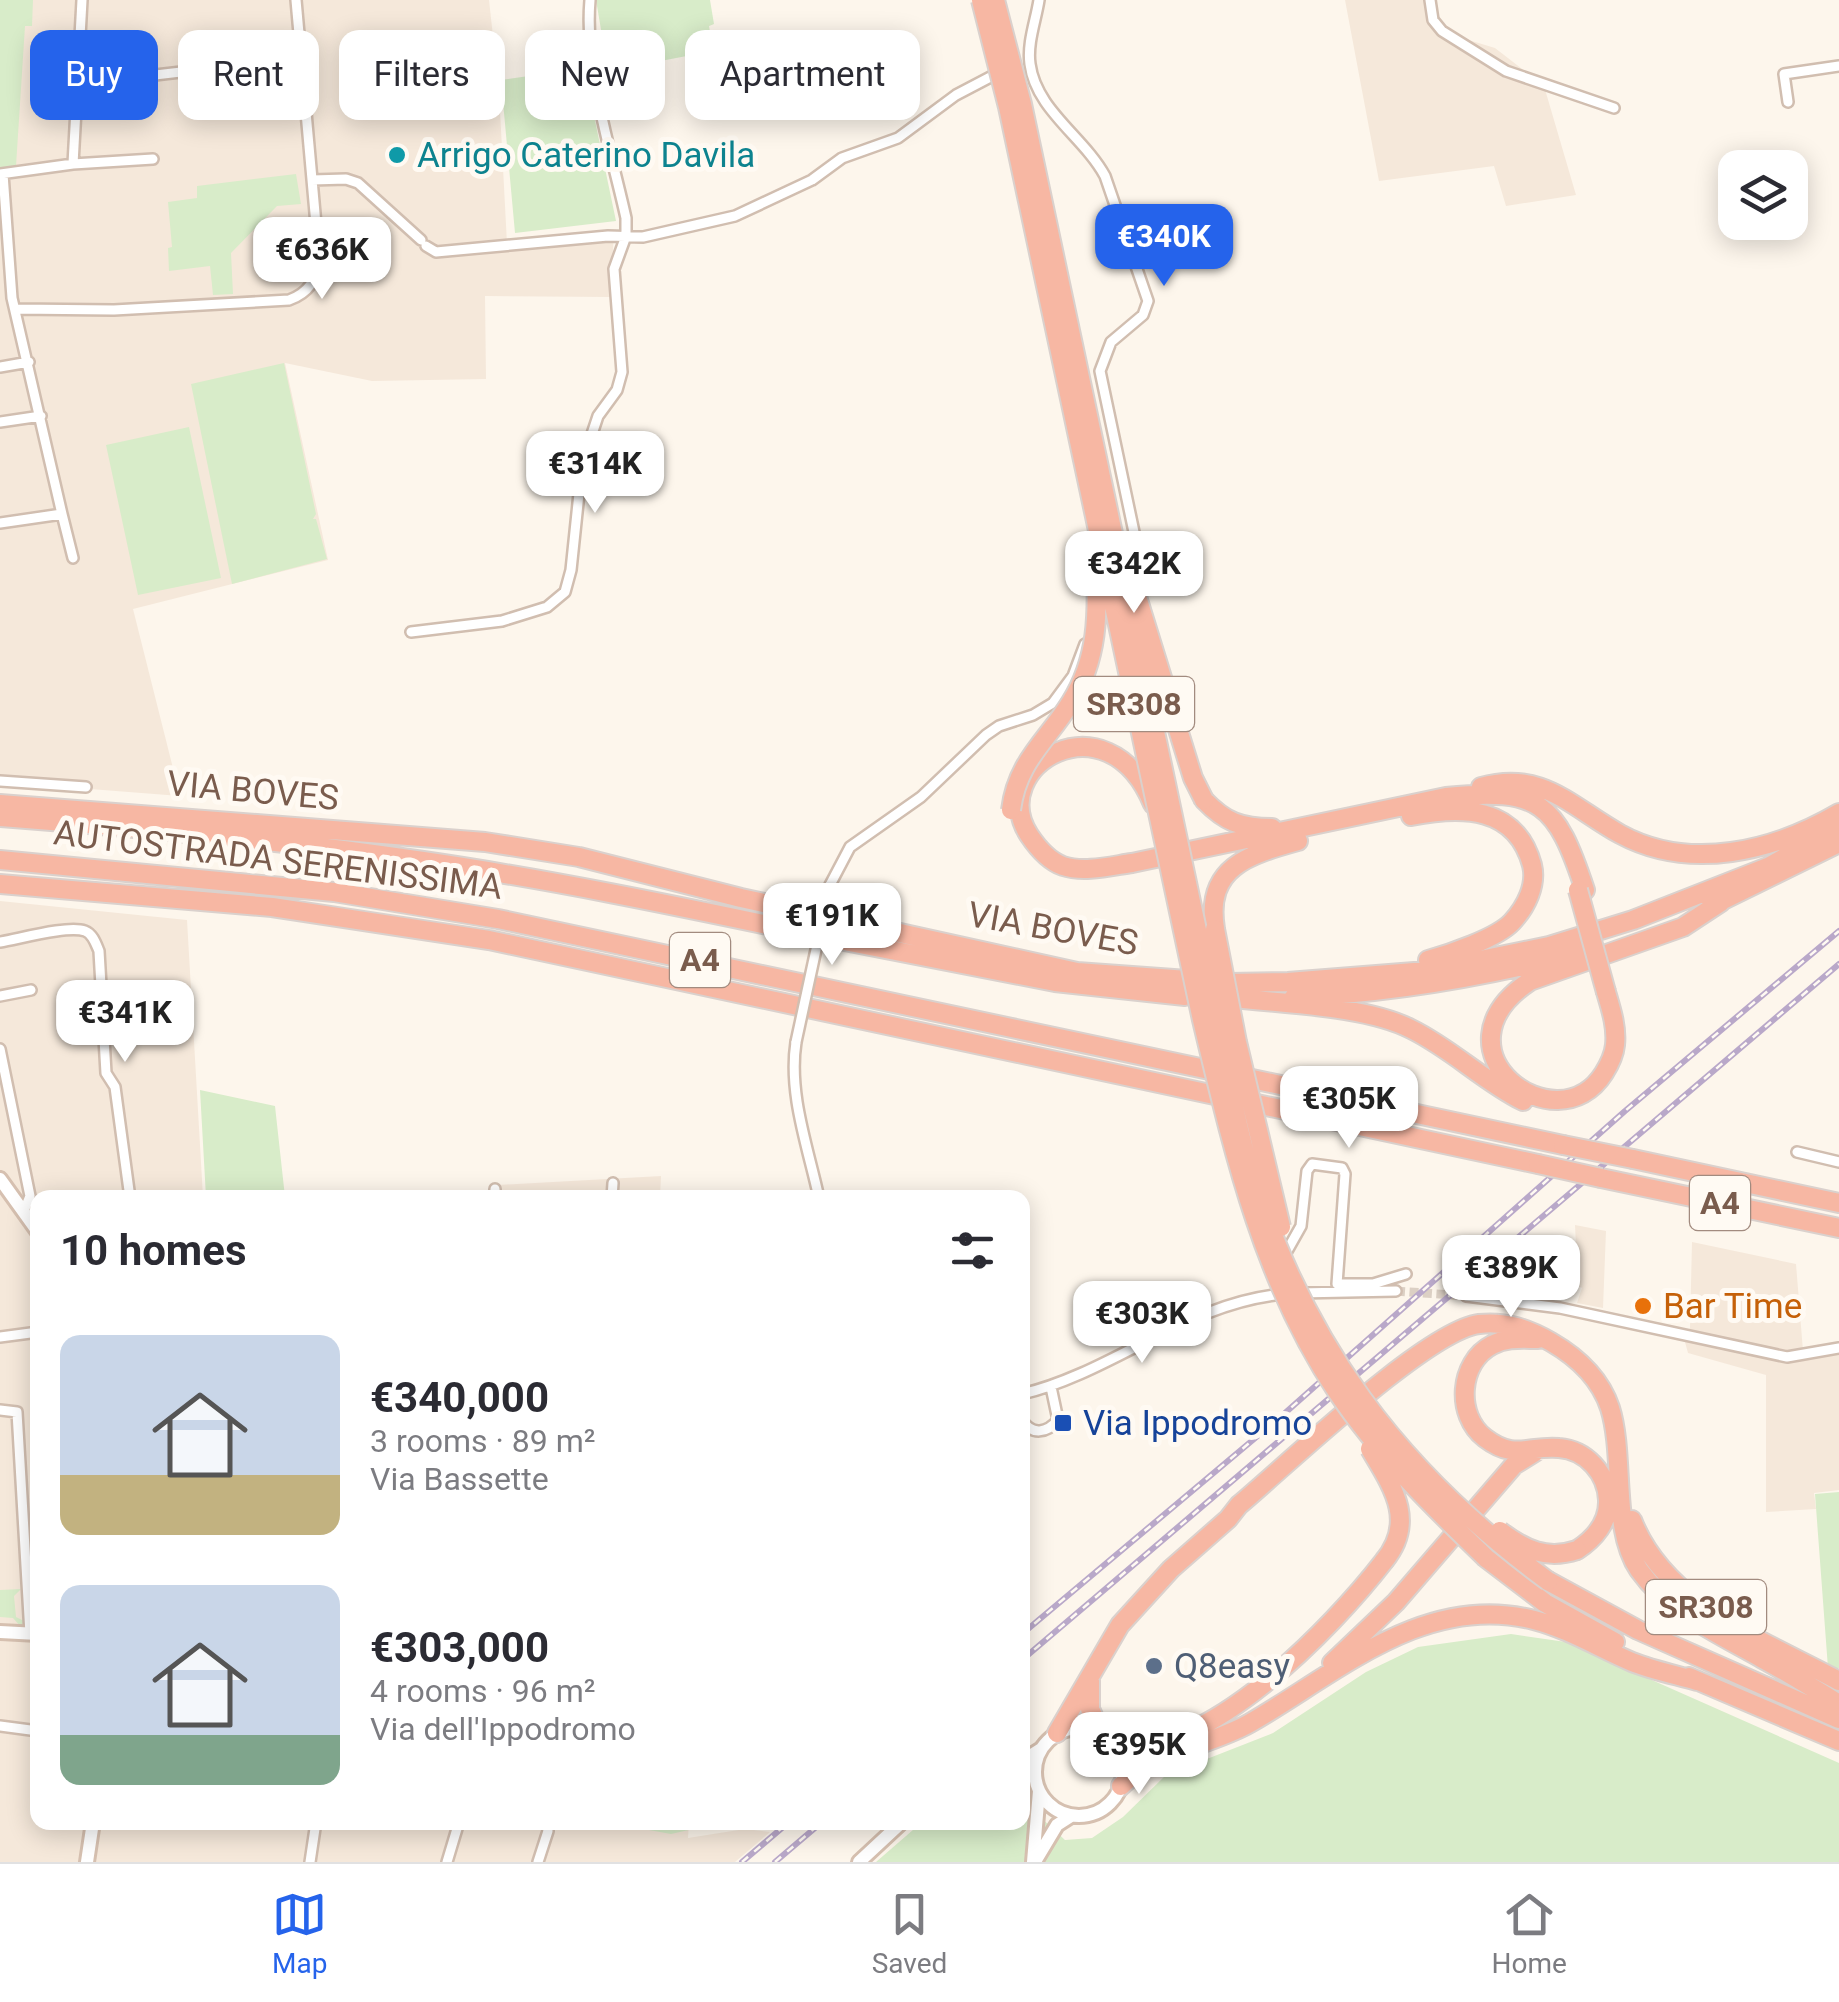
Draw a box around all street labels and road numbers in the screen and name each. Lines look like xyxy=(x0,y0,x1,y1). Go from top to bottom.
road number: SR308 xyxy=(1074,677,1194,731)
street label: VIA BOVES xyxy=(165,763,341,819)
street label: AUTOSTRADA SERENISSIMA xyxy=(52,812,505,908)
street label: VIA BOVES xyxy=(965,894,1141,964)
road number: A4 xyxy=(670,933,730,987)
road number: A4 xyxy=(1690,1176,1750,1230)
road number: SR308 xyxy=(1646,1580,1766,1634)

